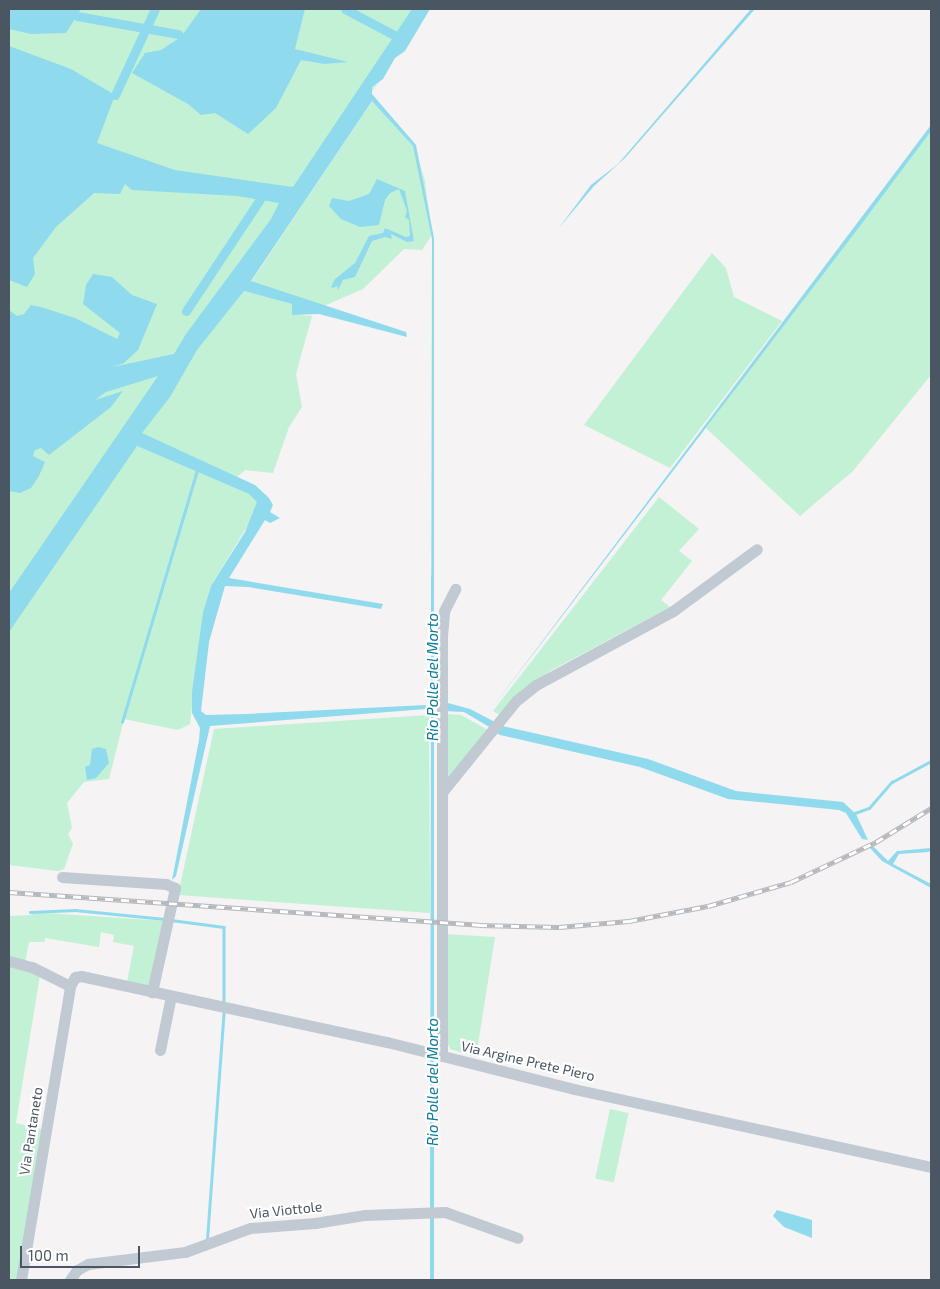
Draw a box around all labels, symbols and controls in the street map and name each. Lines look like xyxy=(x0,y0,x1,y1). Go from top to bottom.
water label: Rio Polle del Morto xyxy=(424,613,442,741)
water label: Rio Polle del Morto xyxy=(424,1018,442,1146)
street label: Via Argine Prete Piero xyxy=(459,1037,597,1085)
street label: Via Pantaneto xyxy=(16,1086,46,1176)
street label: Via Viottole xyxy=(249,1198,323,1222)
scale bar xyxy=(22,1236,142,1268)
text: 100 m xyxy=(28,1246,69,1264)

